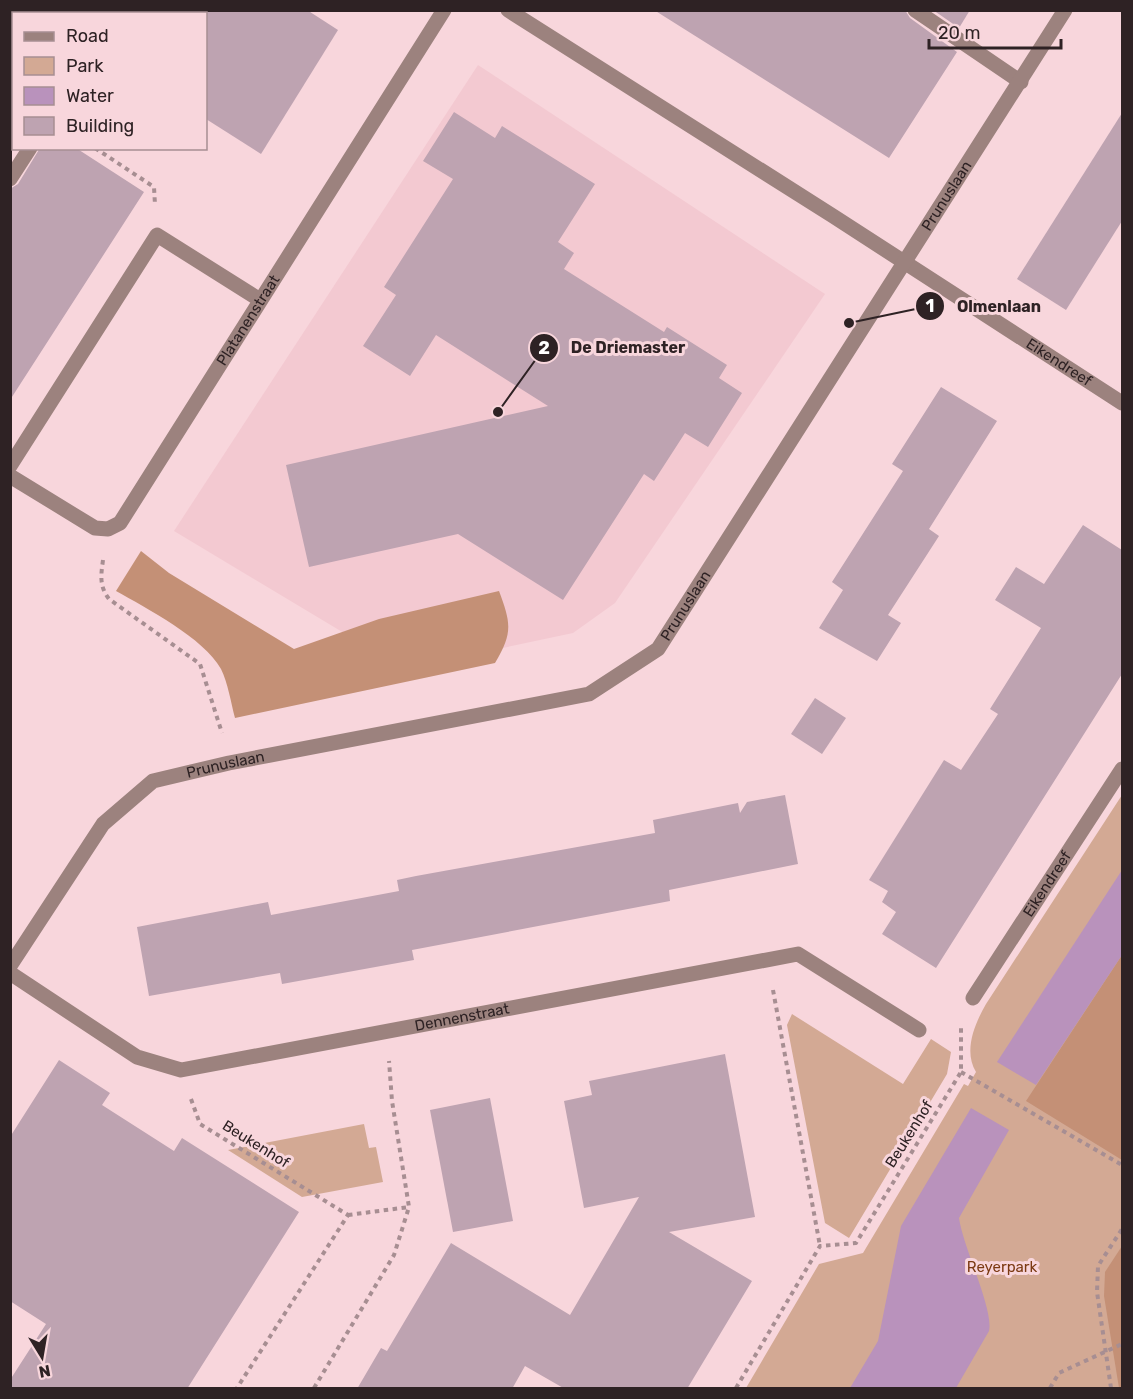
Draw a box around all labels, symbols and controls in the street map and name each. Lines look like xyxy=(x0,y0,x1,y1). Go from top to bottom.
legend xyxy=(12,12,207,150)
scale bar xyxy=(929,12,1061,50)
text: 20 m xyxy=(938,22,980,44)
text: Road xyxy=(66,25,109,47)
text: Park xyxy=(66,55,104,77)
text: Water xyxy=(66,85,114,107)
text: Building xyxy=(66,115,134,137)
street label: Prunuslaan xyxy=(918,157,976,234)
street label: Platanenstraat xyxy=(213,271,283,369)
callout: Olmenlaan xyxy=(915,289,1053,323)
text: 1 xyxy=(926,295,934,317)
text: Olmenlaan xyxy=(957,297,1041,316)
callout: De Driemaster xyxy=(529,331,697,365)
street label: Eikendreef xyxy=(1023,334,1095,390)
text: 2 xyxy=(538,337,550,359)
text: De Driemaster xyxy=(571,338,686,357)
street label: Prunuslaan xyxy=(657,567,714,644)
street label: Prunuslaan xyxy=(185,747,266,782)
street label: Eikendreef xyxy=(1019,848,1075,920)
street label: Dennenstraat xyxy=(413,999,511,1035)
street label: Beukenhof xyxy=(881,1097,937,1171)
street label: Beukenhof xyxy=(219,1116,293,1172)
park label: Reyerpark xyxy=(967,1258,1038,1276)
north arrow xyxy=(12,1327,72,1387)
text: N xyxy=(37,1361,52,1382)

